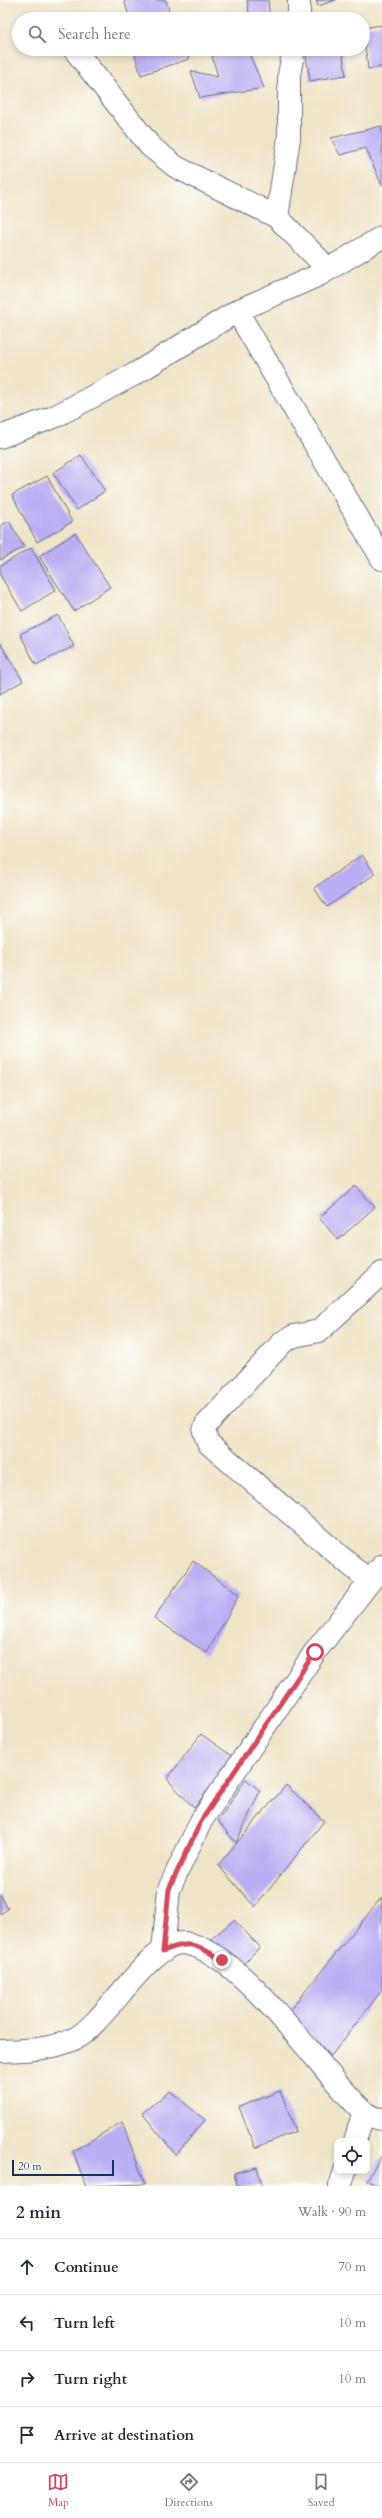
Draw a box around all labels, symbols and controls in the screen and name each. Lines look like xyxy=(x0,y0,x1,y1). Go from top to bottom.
search box xyxy=(12,12,370,56)
icon: search xyxy=(26,23,48,45)
text: Search here xyxy=(58,24,131,44)
route start xyxy=(306,1643,324,1661)
route end xyxy=(213,1951,231,1969)
map controls xyxy=(334,2138,370,2174)
button: locate xyxy=(334,2138,370,2174)
scale bar xyxy=(12,2158,114,2177)
text: 20 m xyxy=(18,2159,42,2174)
text: 2 min xyxy=(16,2201,61,2224)
text: Walk · 90 m xyxy=(298,2203,366,2221)
icon: ahead xyxy=(16,2256,38,2278)
text: Continue xyxy=(54,2257,119,2277)
text: 70 m xyxy=(338,2258,366,2276)
icon: left xyxy=(16,2312,38,2334)
text: Turn left xyxy=(54,2313,115,2333)
text: 10 m xyxy=(338,2314,366,2332)
icon: right xyxy=(16,2368,38,2390)
text: Turn right xyxy=(54,2369,127,2389)
text: 10 m xyxy=(338,2370,366,2388)
icon: arrive xyxy=(16,2424,38,2446)
text: Arrive at destination xyxy=(54,2425,194,2445)
tab: Map xyxy=(47,2471,69,2510)
tab: Directions xyxy=(164,2471,213,2510)
tab: Saved xyxy=(308,2471,335,2510)

